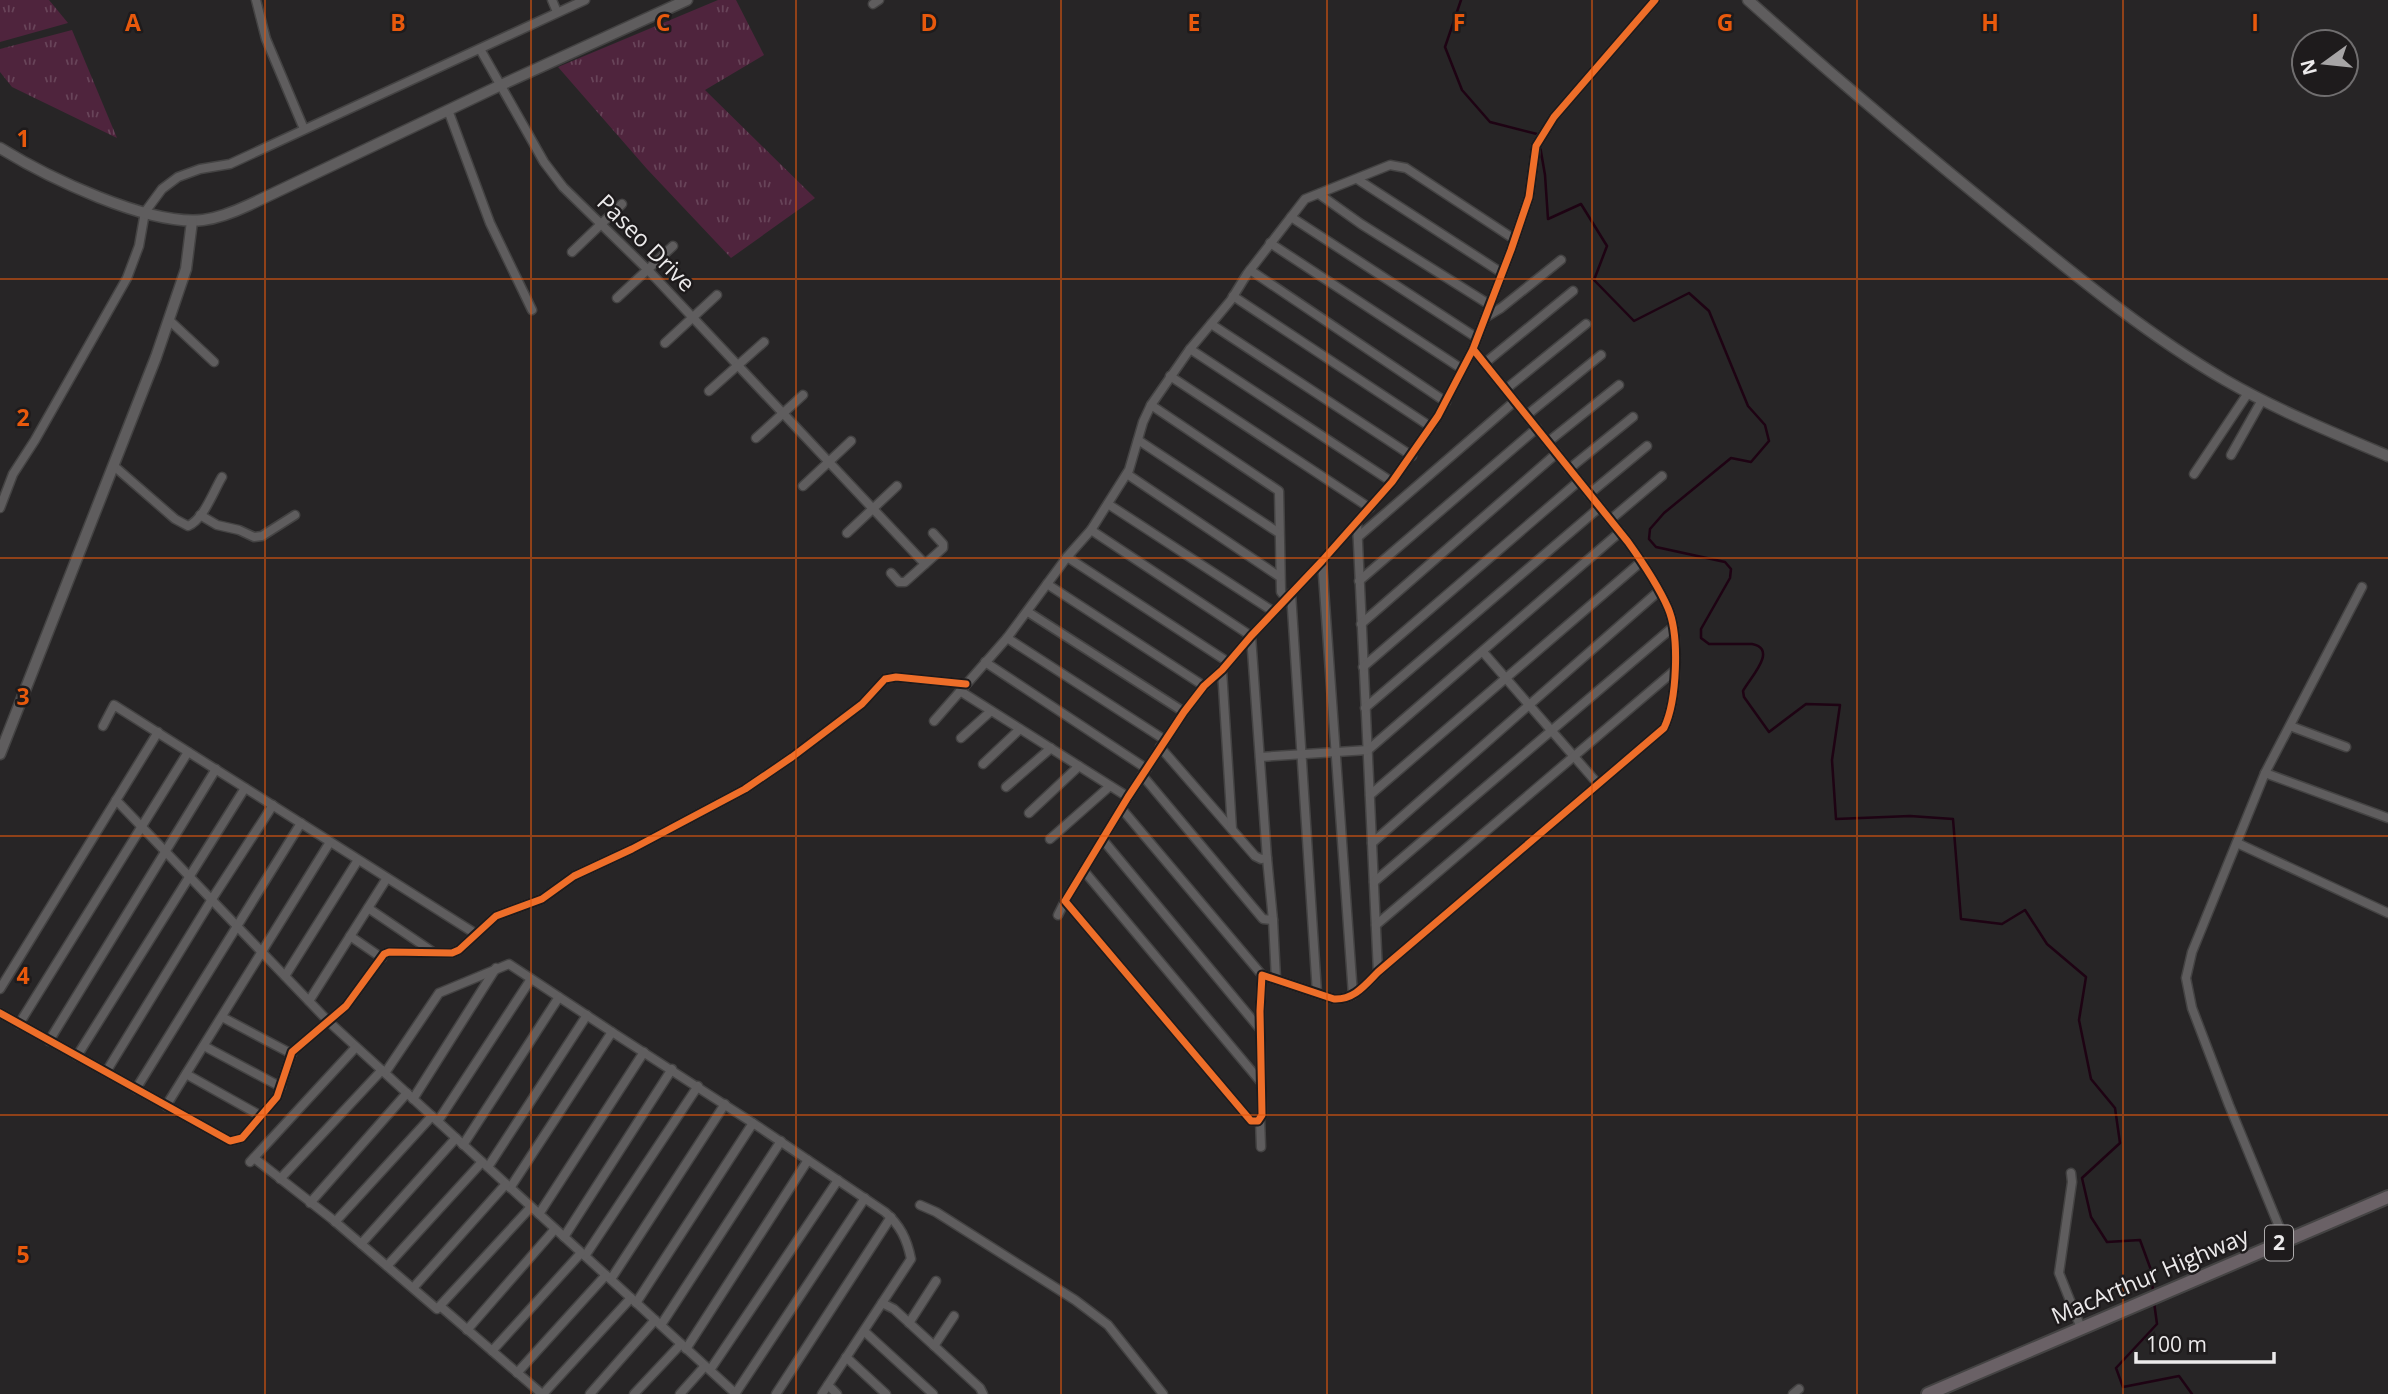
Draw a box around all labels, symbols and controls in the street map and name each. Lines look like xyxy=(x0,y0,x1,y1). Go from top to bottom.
text: A xyxy=(125,6,141,38)
text: B xyxy=(390,6,406,38)
text: C xyxy=(656,6,670,38)
text: D xyxy=(920,6,938,38)
text: E xyxy=(1188,6,1200,38)
text: F xyxy=(1453,6,1465,38)
text: G xyxy=(1717,6,1733,38)
text: H xyxy=(1981,6,1999,38)
text: I xyxy=(2251,6,2259,38)
north arrow xyxy=(2290,28,2360,98)
text: N xyxy=(2294,57,2323,78)
text: 1 xyxy=(16,122,30,154)
street label: Paseo Drive xyxy=(591,186,703,298)
text: 2 xyxy=(16,401,30,433)
text: 3 xyxy=(16,680,30,712)
text: 4 xyxy=(16,959,30,991)
street label: MacArthur Highway xyxy=(2046,1219,2254,1331)
road number: 2 xyxy=(2265,1226,2293,1260)
text: 5 xyxy=(16,1238,30,1270)
scale bar xyxy=(2136,1320,2274,1364)
text: 100 m xyxy=(2146,1330,2207,1358)

